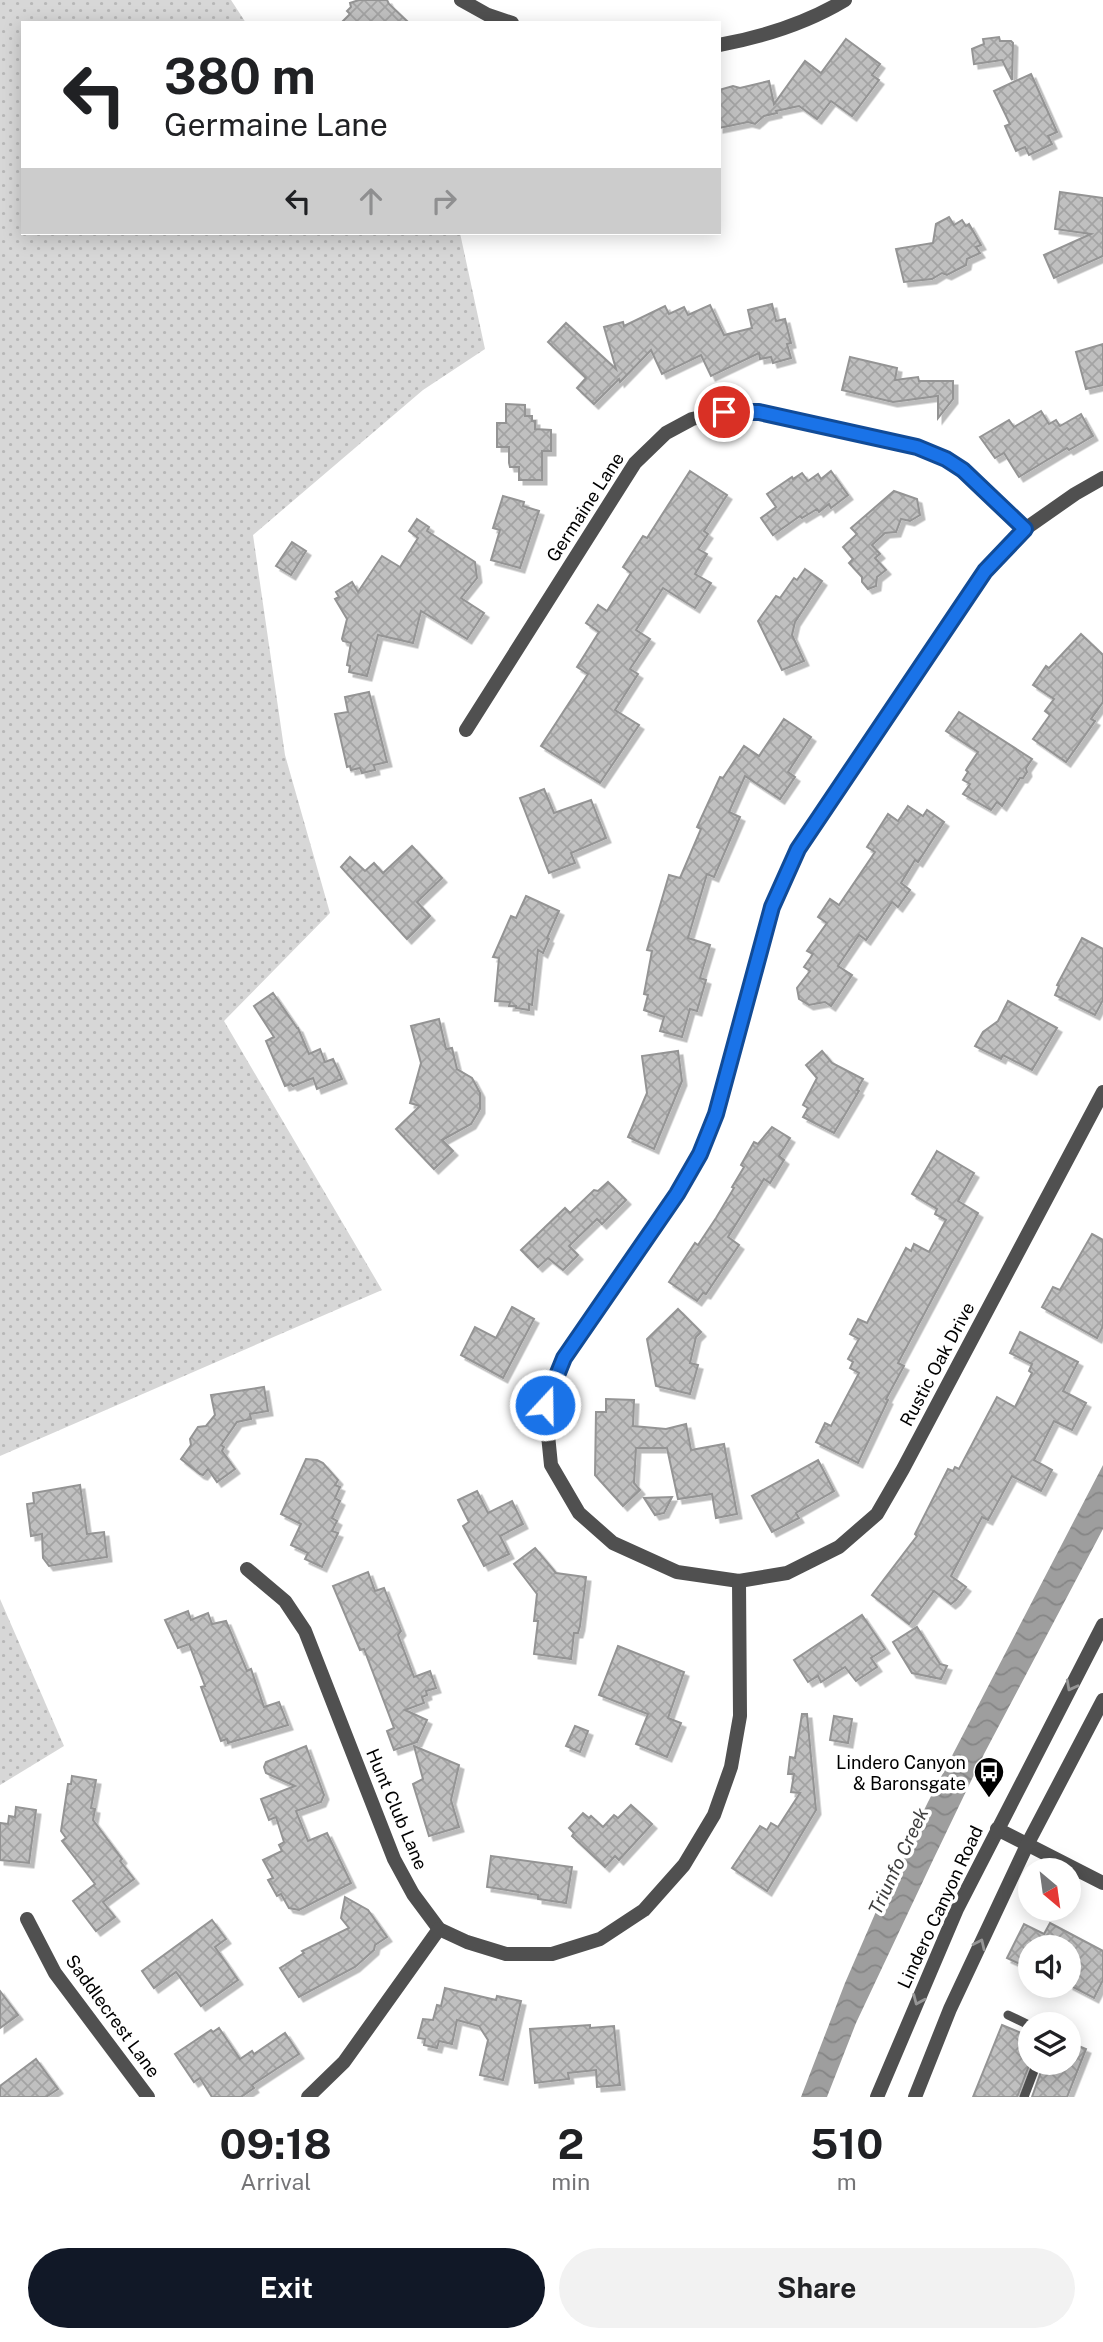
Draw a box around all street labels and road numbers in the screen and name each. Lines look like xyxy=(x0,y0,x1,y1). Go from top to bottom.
street label: Germaine Lane xyxy=(542,448,628,566)
street label: Rustic Oak Drive xyxy=(895,1298,979,1430)
street label: Hunt Club Lane xyxy=(362,1745,432,1873)
street label: Lindero Canyon Road xyxy=(893,1822,987,1992)
street label: Saddlecrest Lane xyxy=(61,1951,165,2081)

